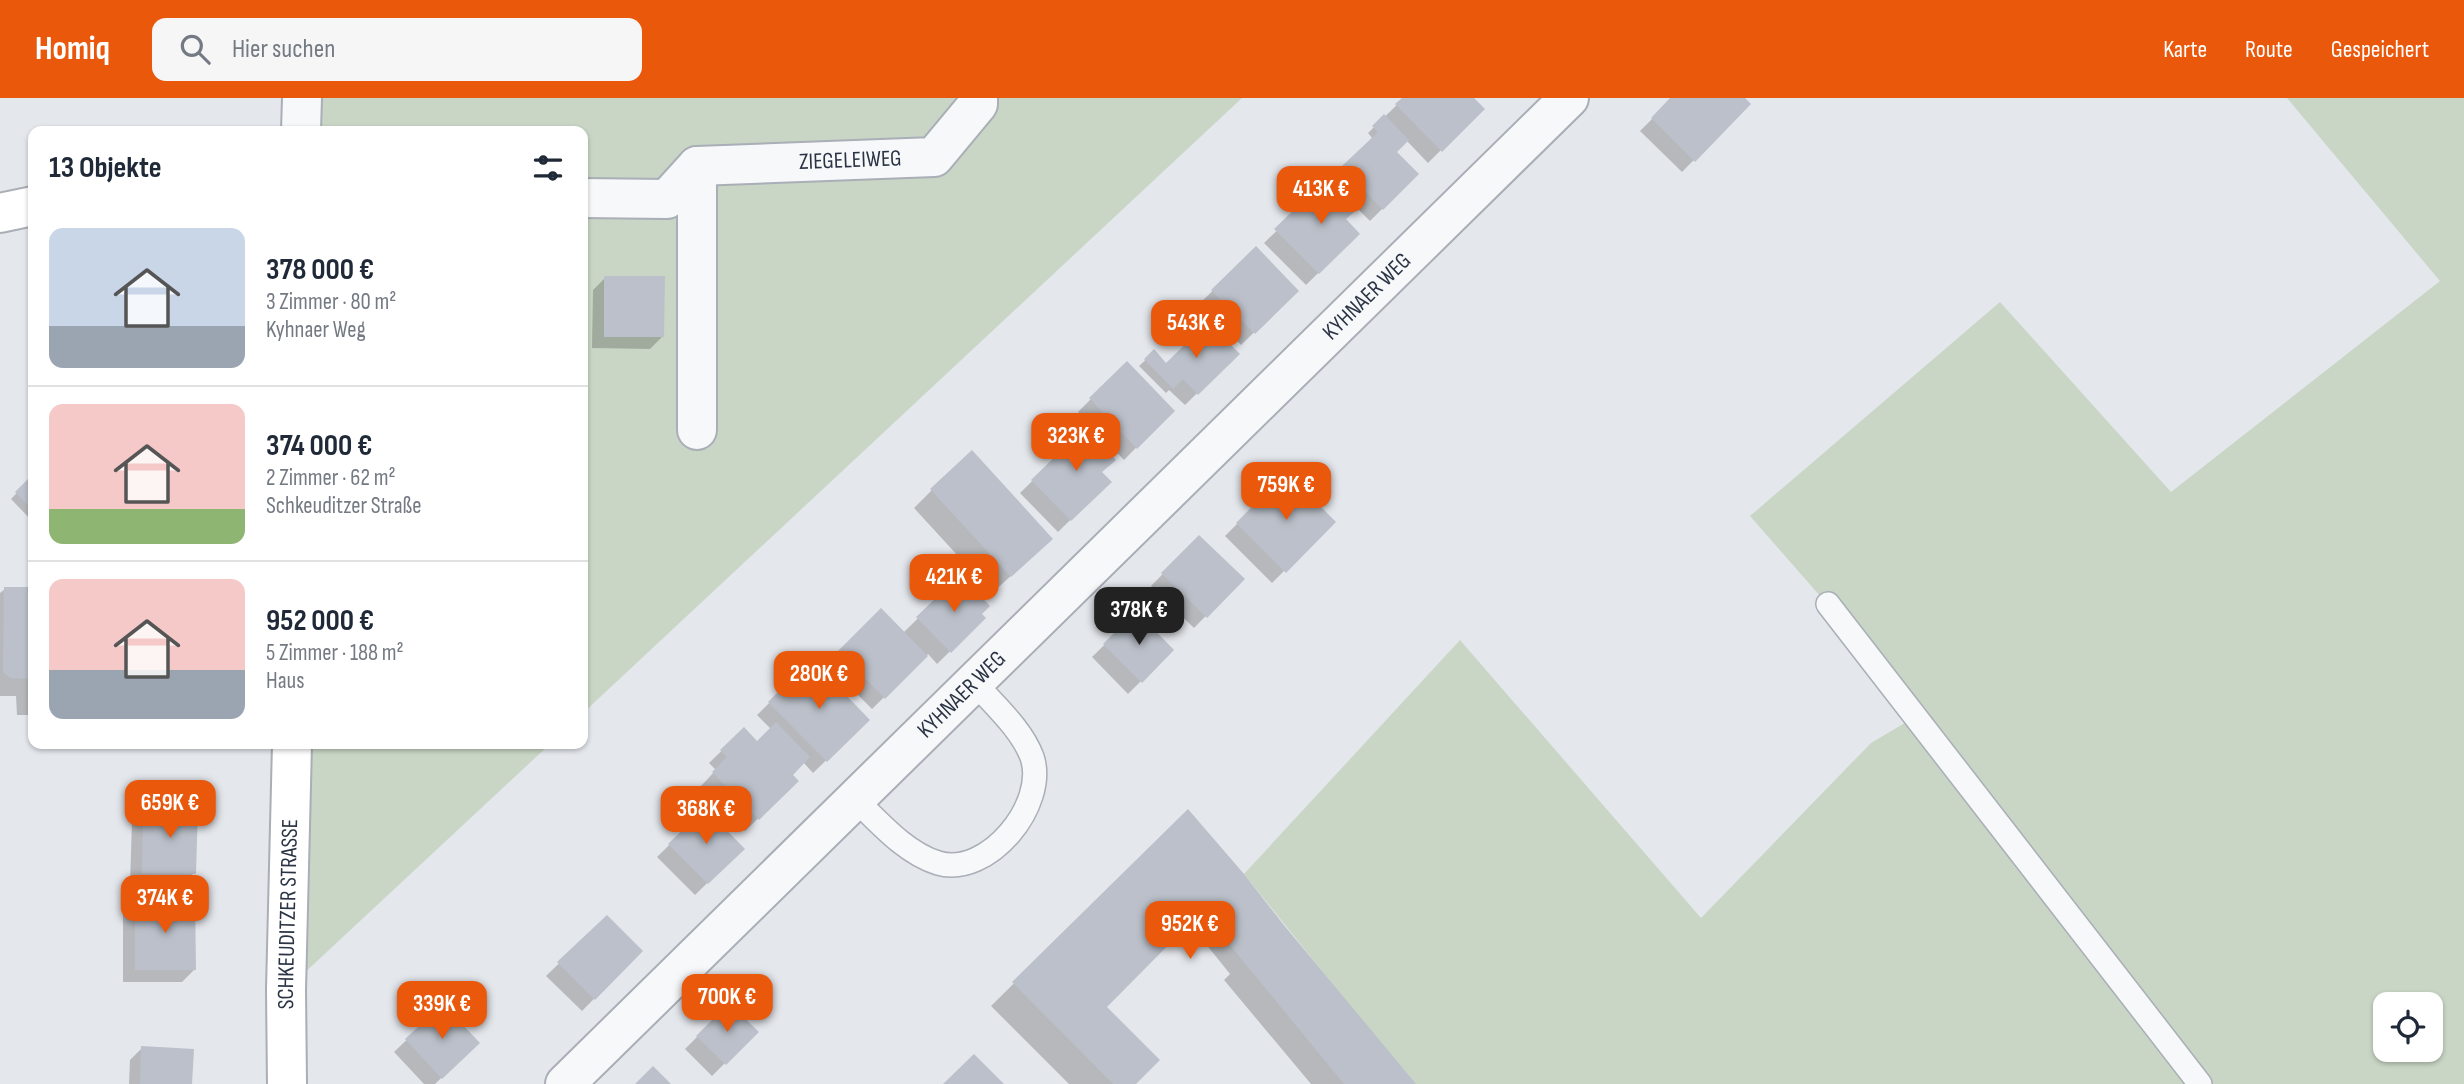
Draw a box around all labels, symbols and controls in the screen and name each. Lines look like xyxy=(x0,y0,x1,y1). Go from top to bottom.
search box xyxy=(152,18,642,81)
text: Homiq xyxy=(35,29,110,69)
icon: search xyxy=(176,30,214,68)
text: Hier suchen xyxy=(232,34,335,65)
text: Karte xyxy=(2163,35,2207,64)
text: Route xyxy=(2245,35,2293,64)
text: Gespeichert xyxy=(2331,35,2429,64)
street label: ZIEGELEIWEG xyxy=(798,144,902,176)
icon: filters xyxy=(529,149,567,187)
text: 13 Objekte xyxy=(49,150,162,186)
pin: 413K € xyxy=(1264,166,1378,226)
text: 413K € xyxy=(1293,175,1349,203)
street label: KYHNAER WEG xyxy=(1317,247,1417,346)
text: 378 000 € xyxy=(266,252,374,288)
icon: home xyxy=(105,256,189,340)
text: 3 Zimmer · 80 m² xyxy=(266,288,396,316)
pin: 543K € xyxy=(1139,300,1253,360)
text: 543K € xyxy=(1167,309,1225,337)
text: Kyhnaer Weg xyxy=(266,316,366,344)
pin: 323K € xyxy=(1019,414,1133,473)
text: 323K € xyxy=(1047,422,1105,450)
text: 374 000 € xyxy=(266,428,372,464)
icon: home xyxy=(105,432,189,516)
pin: 759K € xyxy=(1229,462,1343,522)
text: 2 Zimmer · 62 m² xyxy=(266,464,396,492)
text: 759K € xyxy=(1257,471,1315,499)
text: Schkeuditzer Straße xyxy=(266,492,422,520)
pin: 421K € xyxy=(897,554,1011,614)
text: 421K € xyxy=(926,563,982,591)
pin: 378K € xyxy=(1082,588,1196,647)
text: 378K € xyxy=(1110,596,1168,624)
text: 952 000 € xyxy=(266,603,374,639)
icon: home xyxy=(105,607,189,691)
text: 5 Zimmer · 188 m² xyxy=(266,639,404,667)
street label: KYHNAER WEG xyxy=(912,645,1012,744)
pin: 280K € xyxy=(762,652,876,711)
text: 280K € xyxy=(790,660,848,688)
text: Haus xyxy=(266,667,304,695)
pin: 659K € xyxy=(113,780,227,840)
pin: 368K € xyxy=(649,786,763,846)
text: 659K € xyxy=(141,789,199,817)
text: 368K € xyxy=(677,795,735,823)
street label: SCHKEUDITZER STRASSE xyxy=(272,818,304,1009)
pin: 374K € xyxy=(108,876,222,935)
text: 374K € xyxy=(137,884,193,912)
pin: 952K € xyxy=(1133,902,1247,961)
text: 952K € xyxy=(1161,910,1219,938)
pin: 700K € xyxy=(670,974,784,1034)
pin: 339K € xyxy=(385,982,499,1041)
text: 700K € xyxy=(698,983,756,1011)
text: 339K € xyxy=(413,990,471,1018)
map controls xyxy=(2373,992,2443,1062)
button: locate xyxy=(2373,992,2443,1062)

